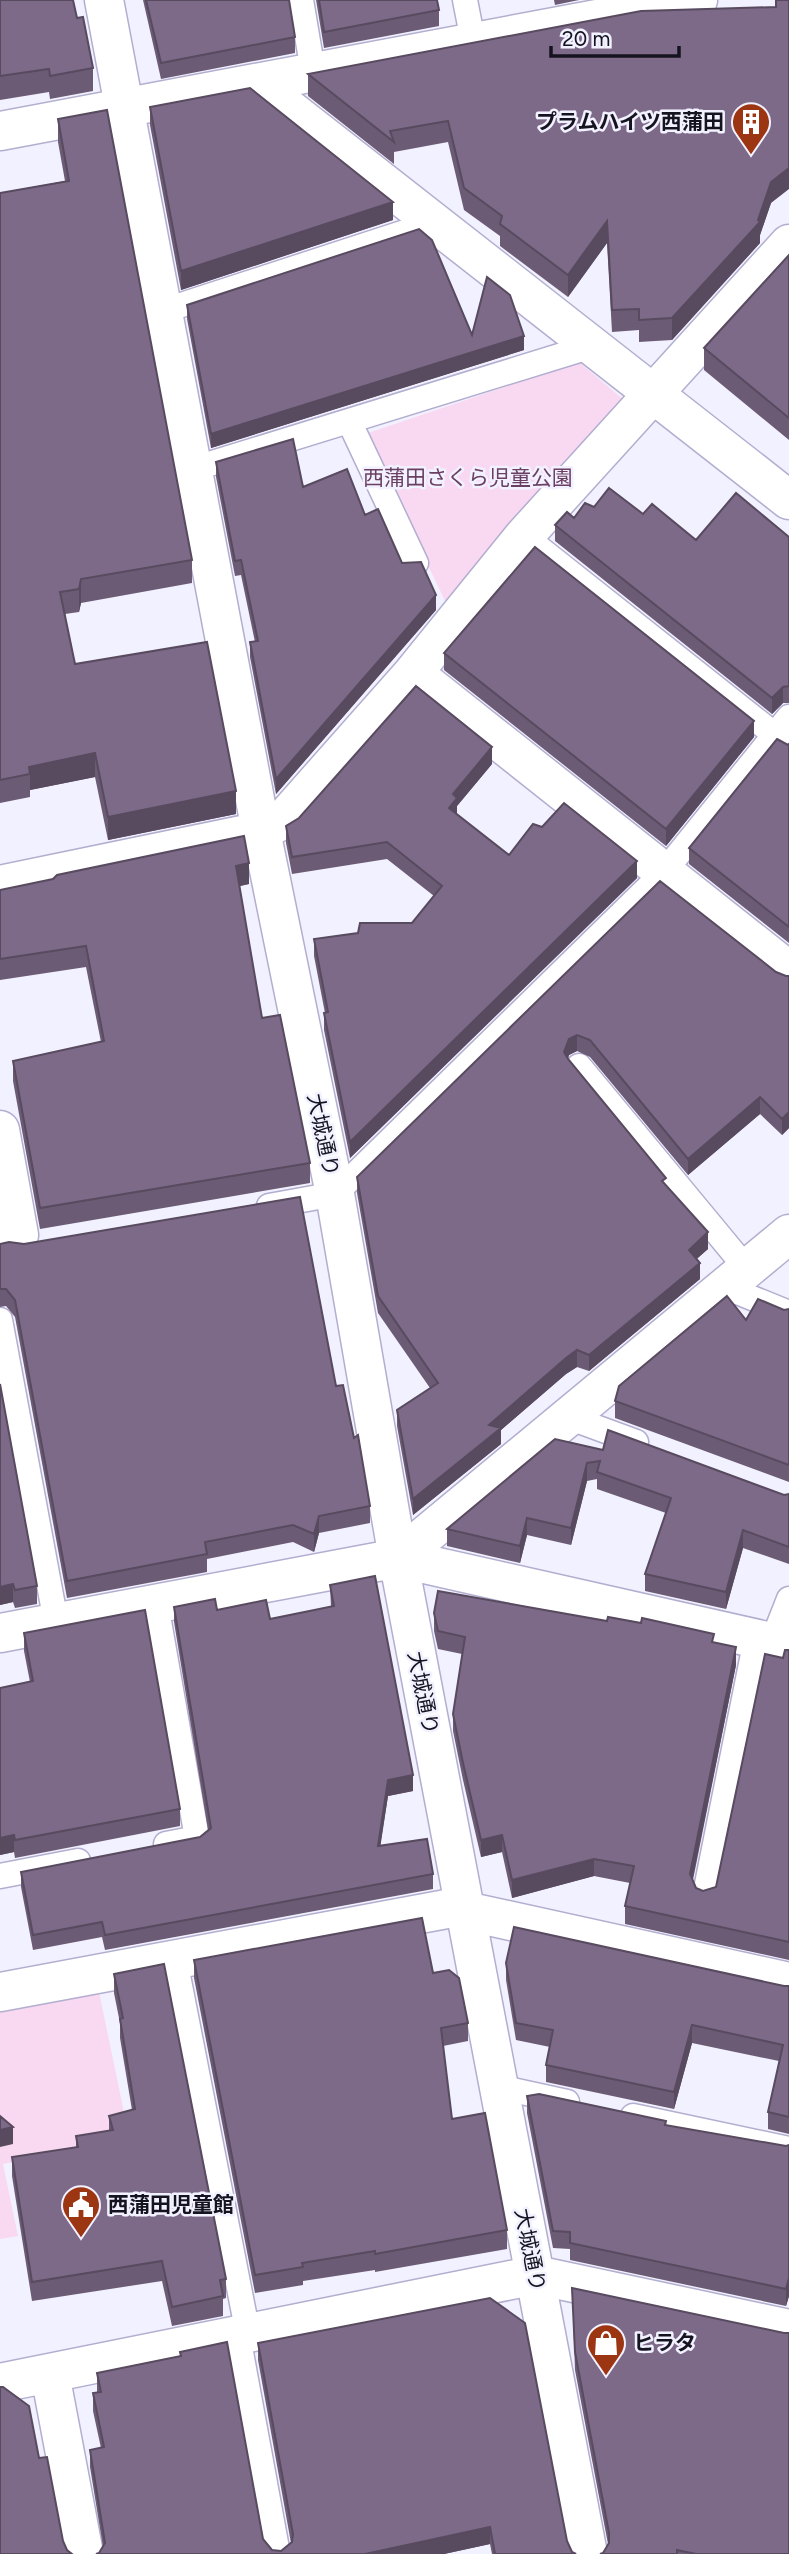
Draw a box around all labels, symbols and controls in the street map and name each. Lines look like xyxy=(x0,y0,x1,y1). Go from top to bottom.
scale bar xyxy=(551,14,679,58)
text: 20 m xyxy=(562,26,610,51)
building icon: プラムハイツ西蒲田 xyxy=(730,101,772,156)
place label: プラムハイツ西蒲田 xyxy=(536,109,724,134)
park label: 西蒲田さくら児童公園 xyxy=(363,465,573,490)
street label: 大城通り xyxy=(303,1091,344,1179)
street label: 大城通り xyxy=(403,1649,444,1737)
public building icon: 西蒲田児童館 xyxy=(60,2184,102,2239)
place label: 西蒲田児童館 xyxy=(108,2192,234,2217)
street label: 大城通り xyxy=(510,2206,551,2294)
shop icon: ヒラタ xyxy=(585,2322,627,2377)
place label: ヒラタ xyxy=(633,2330,696,2355)

